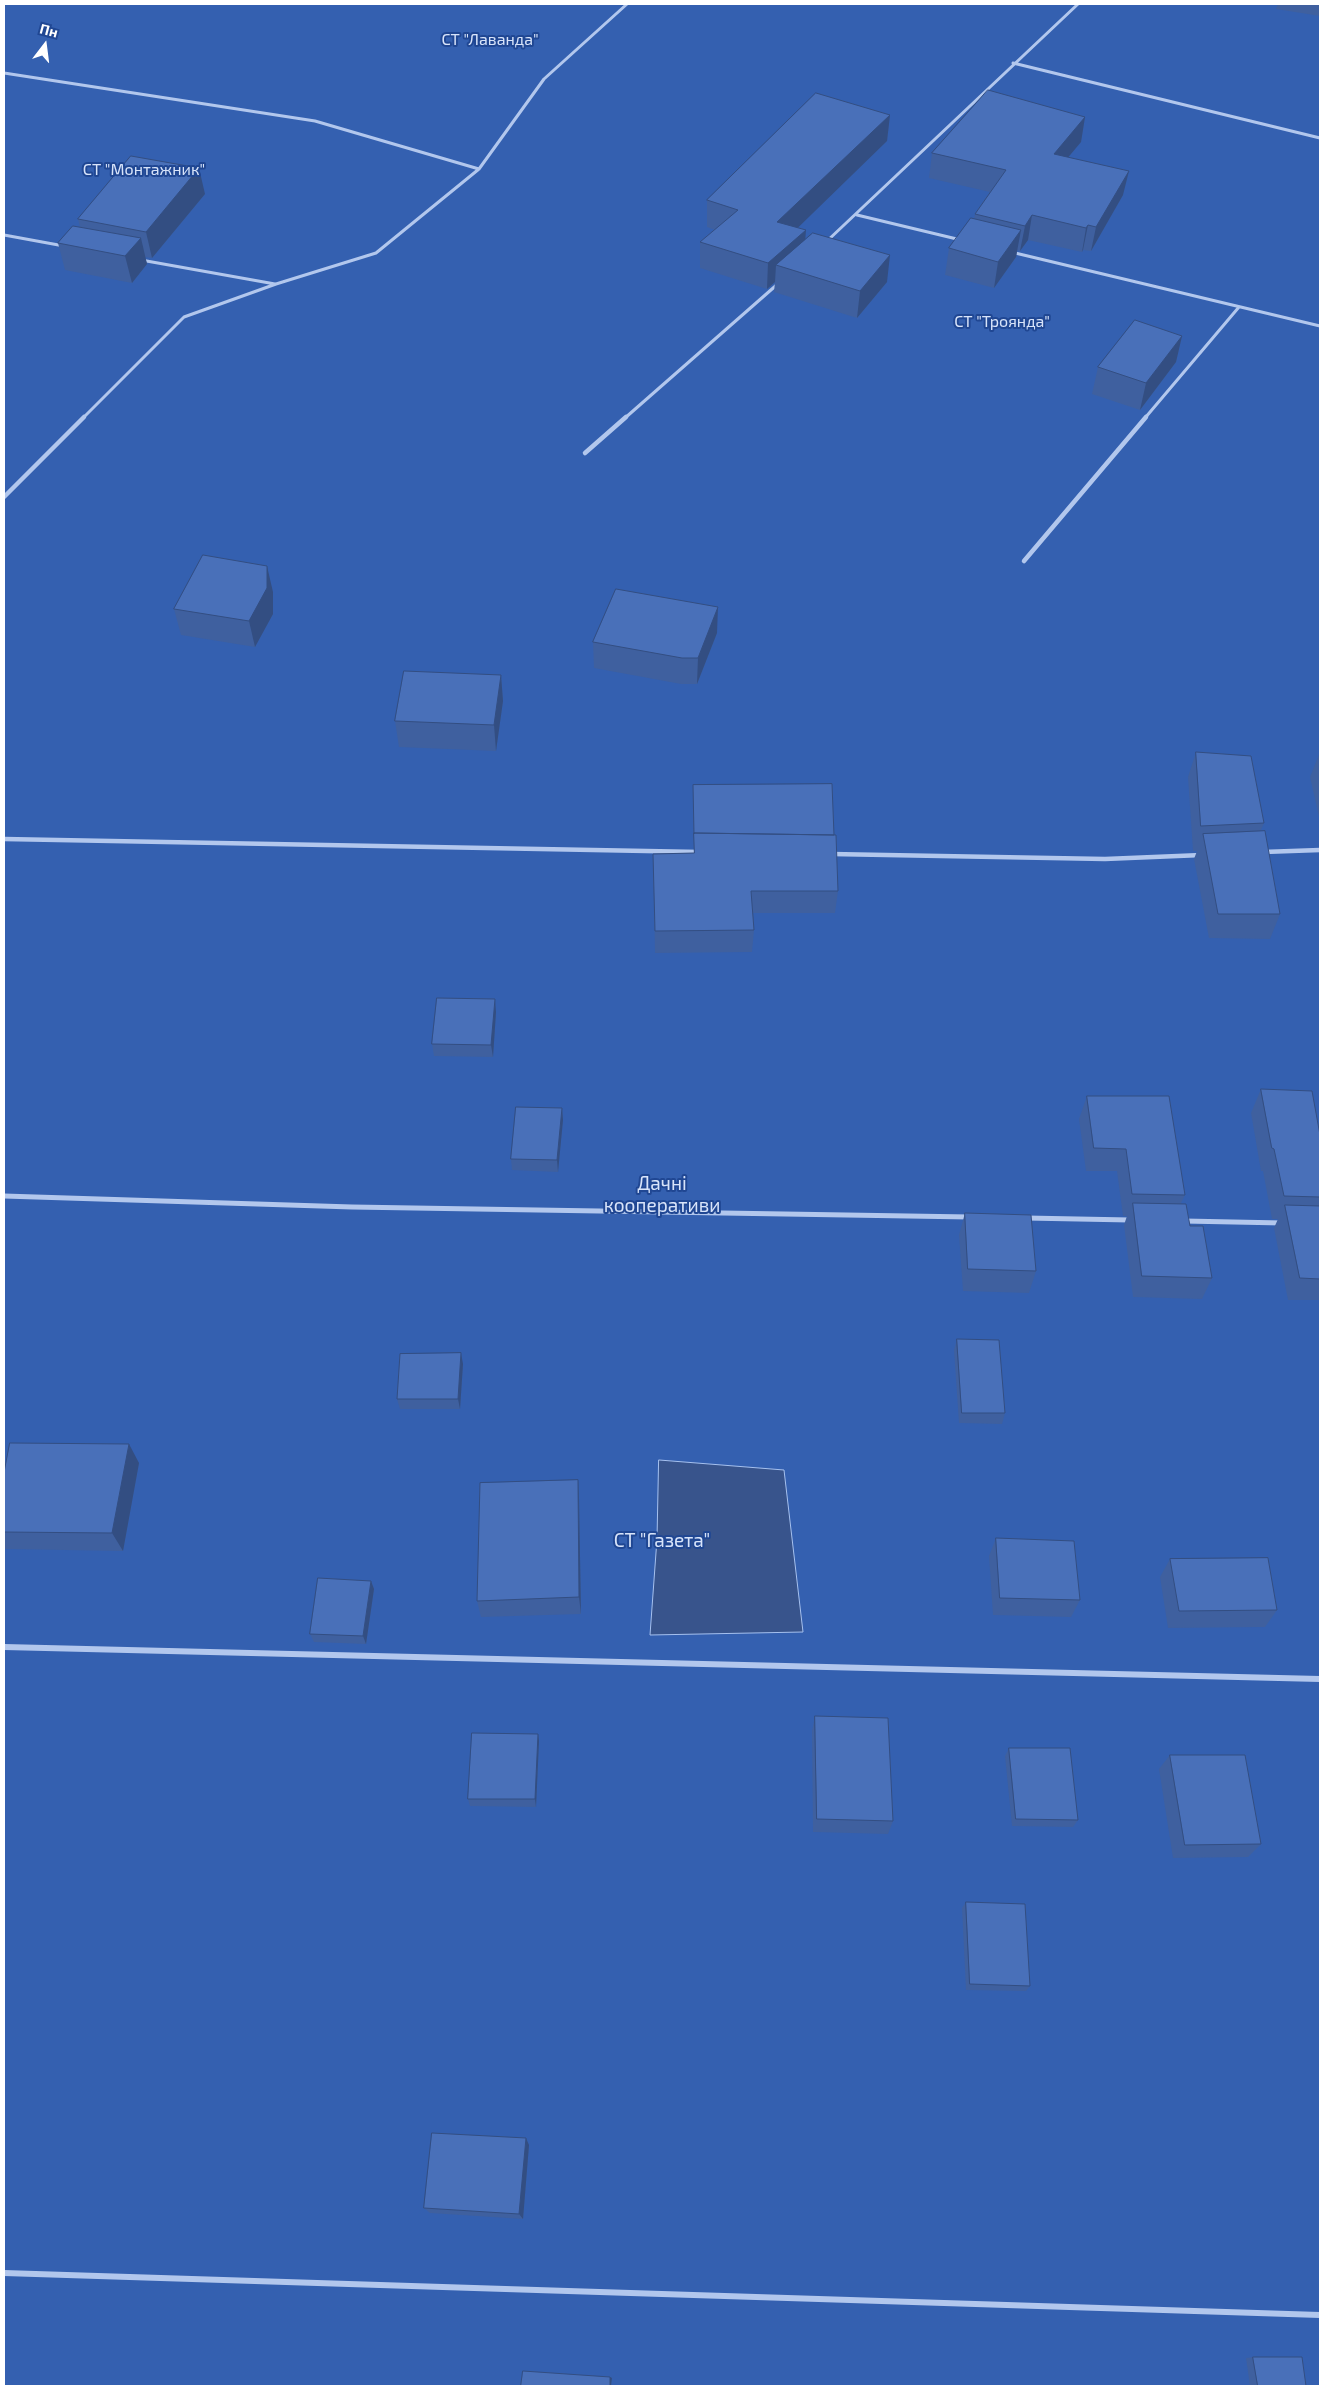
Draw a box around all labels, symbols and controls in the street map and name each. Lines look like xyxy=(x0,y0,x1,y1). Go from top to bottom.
text: Пн xyxy=(38,19,60,41)
north arrow xyxy=(20,20,70,70)
park label: СТ "Лаванда" xyxy=(441,30,539,50)
park label: СТ "Монтажник" xyxy=(83,160,205,180)
park label: СТ "Троянда" xyxy=(954,312,1050,332)
park label: Дачні кооперативи xyxy=(604,1173,720,1217)
park label: СТ "Газета" xyxy=(614,1530,710,1552)

